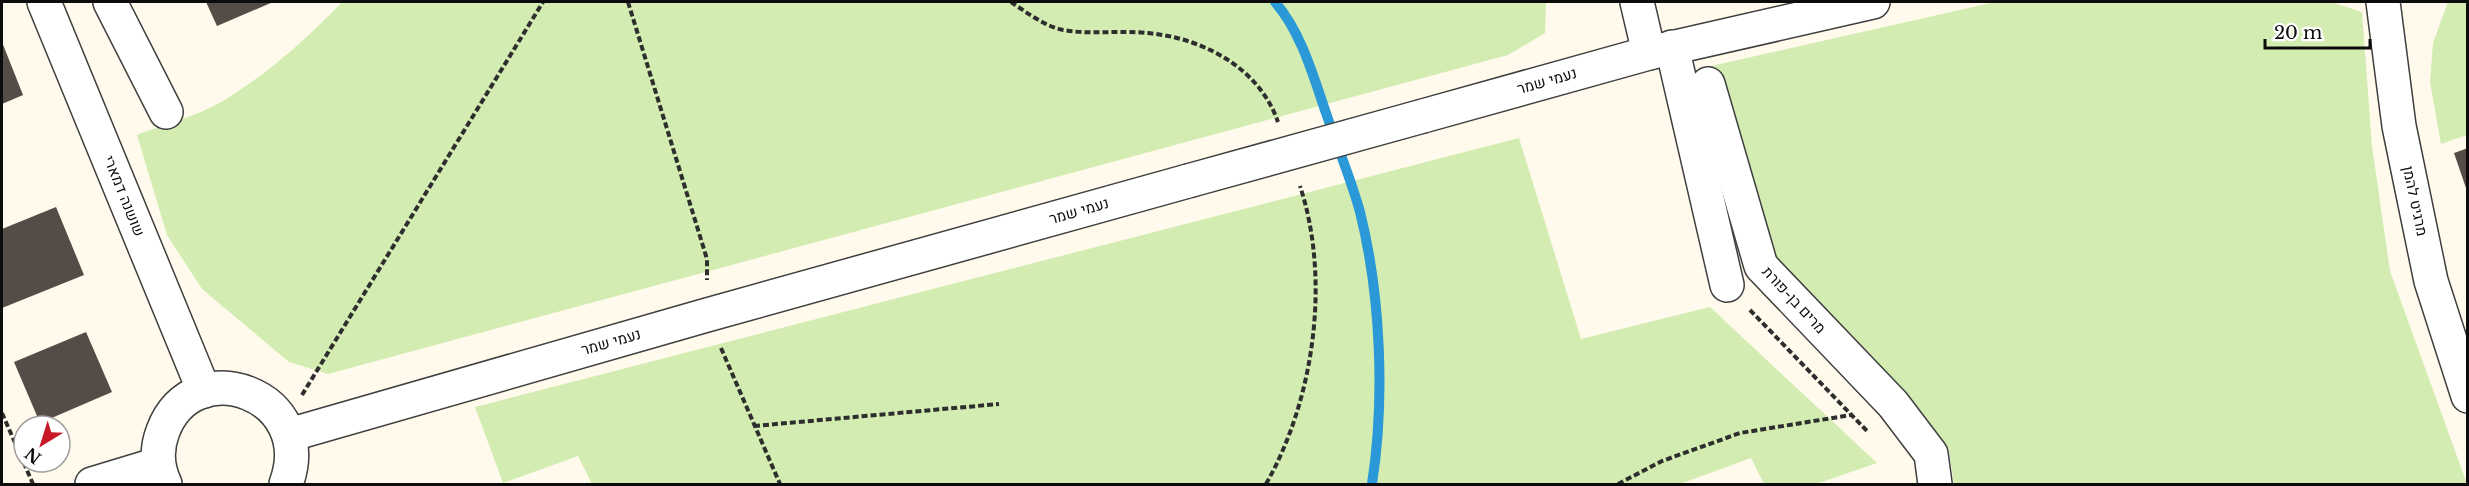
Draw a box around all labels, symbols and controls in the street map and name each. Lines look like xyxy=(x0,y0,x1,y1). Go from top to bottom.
scale bar xyxy=(2265,12,2370,50)
text: 20 m xyxy=(2274,22,2322,44)
street label: נעמי שמר xyxy=(1515,63,1579,98)
street label: שושנה דמארי xyxy=(100,153,149,239)
street label: מרגיט להמן xyxy=(2399,164,2432,238)
street label: נעמי שמר xyxy=(1047,193,1111,228)
street label: מרים בן-פורת xyxy=(1758,262,1830,337)
street label: נעמי שמר xyxy=(579,324,643,359)
north arrow xyxy=(12,414,72,474)
text: N xyxy=(21,443,45,468)

